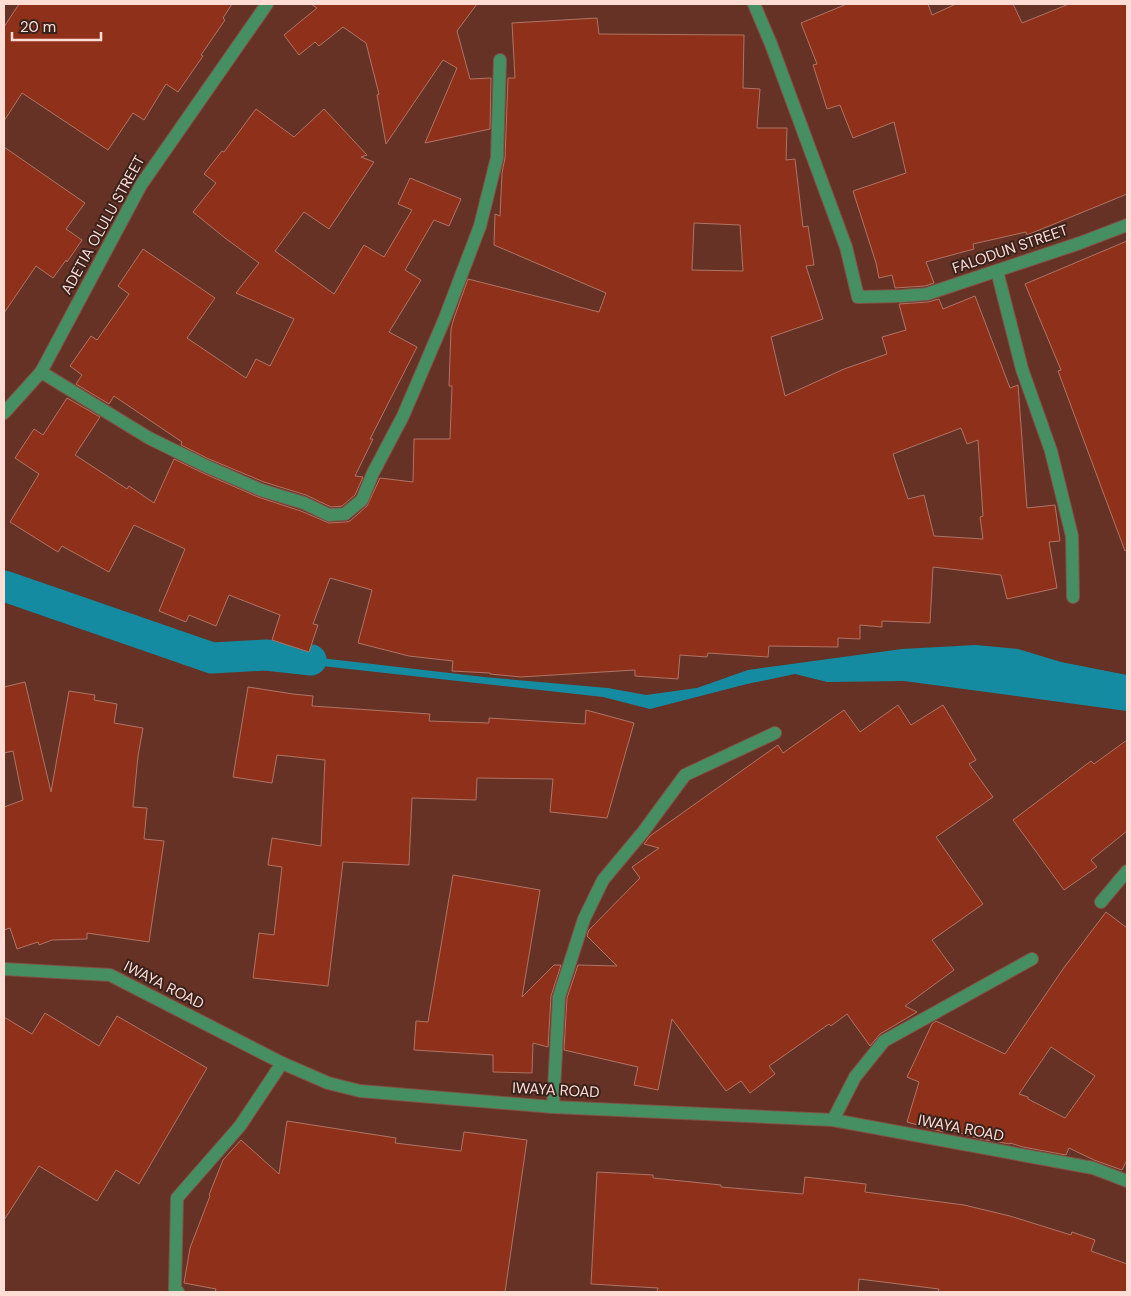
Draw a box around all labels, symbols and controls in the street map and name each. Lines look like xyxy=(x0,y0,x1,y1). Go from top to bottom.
scale bar xyxy=(12,10,101,42)
text: 20 m xyxy=(20,17,56,37)
street label: ADETIA OLULU STREET xyxy=(56,152,150,298)
street label: FALODUN STREET xyxy=(949,220,1071,278)
street label: IWAYA ROAD xyxy=(120,956,208,1014)
street label: IWAYA ROAD xyxy=(512,1078,600,1102)
street label: IWAYA ROAD xyxy=(916,1110,1006,1146)

